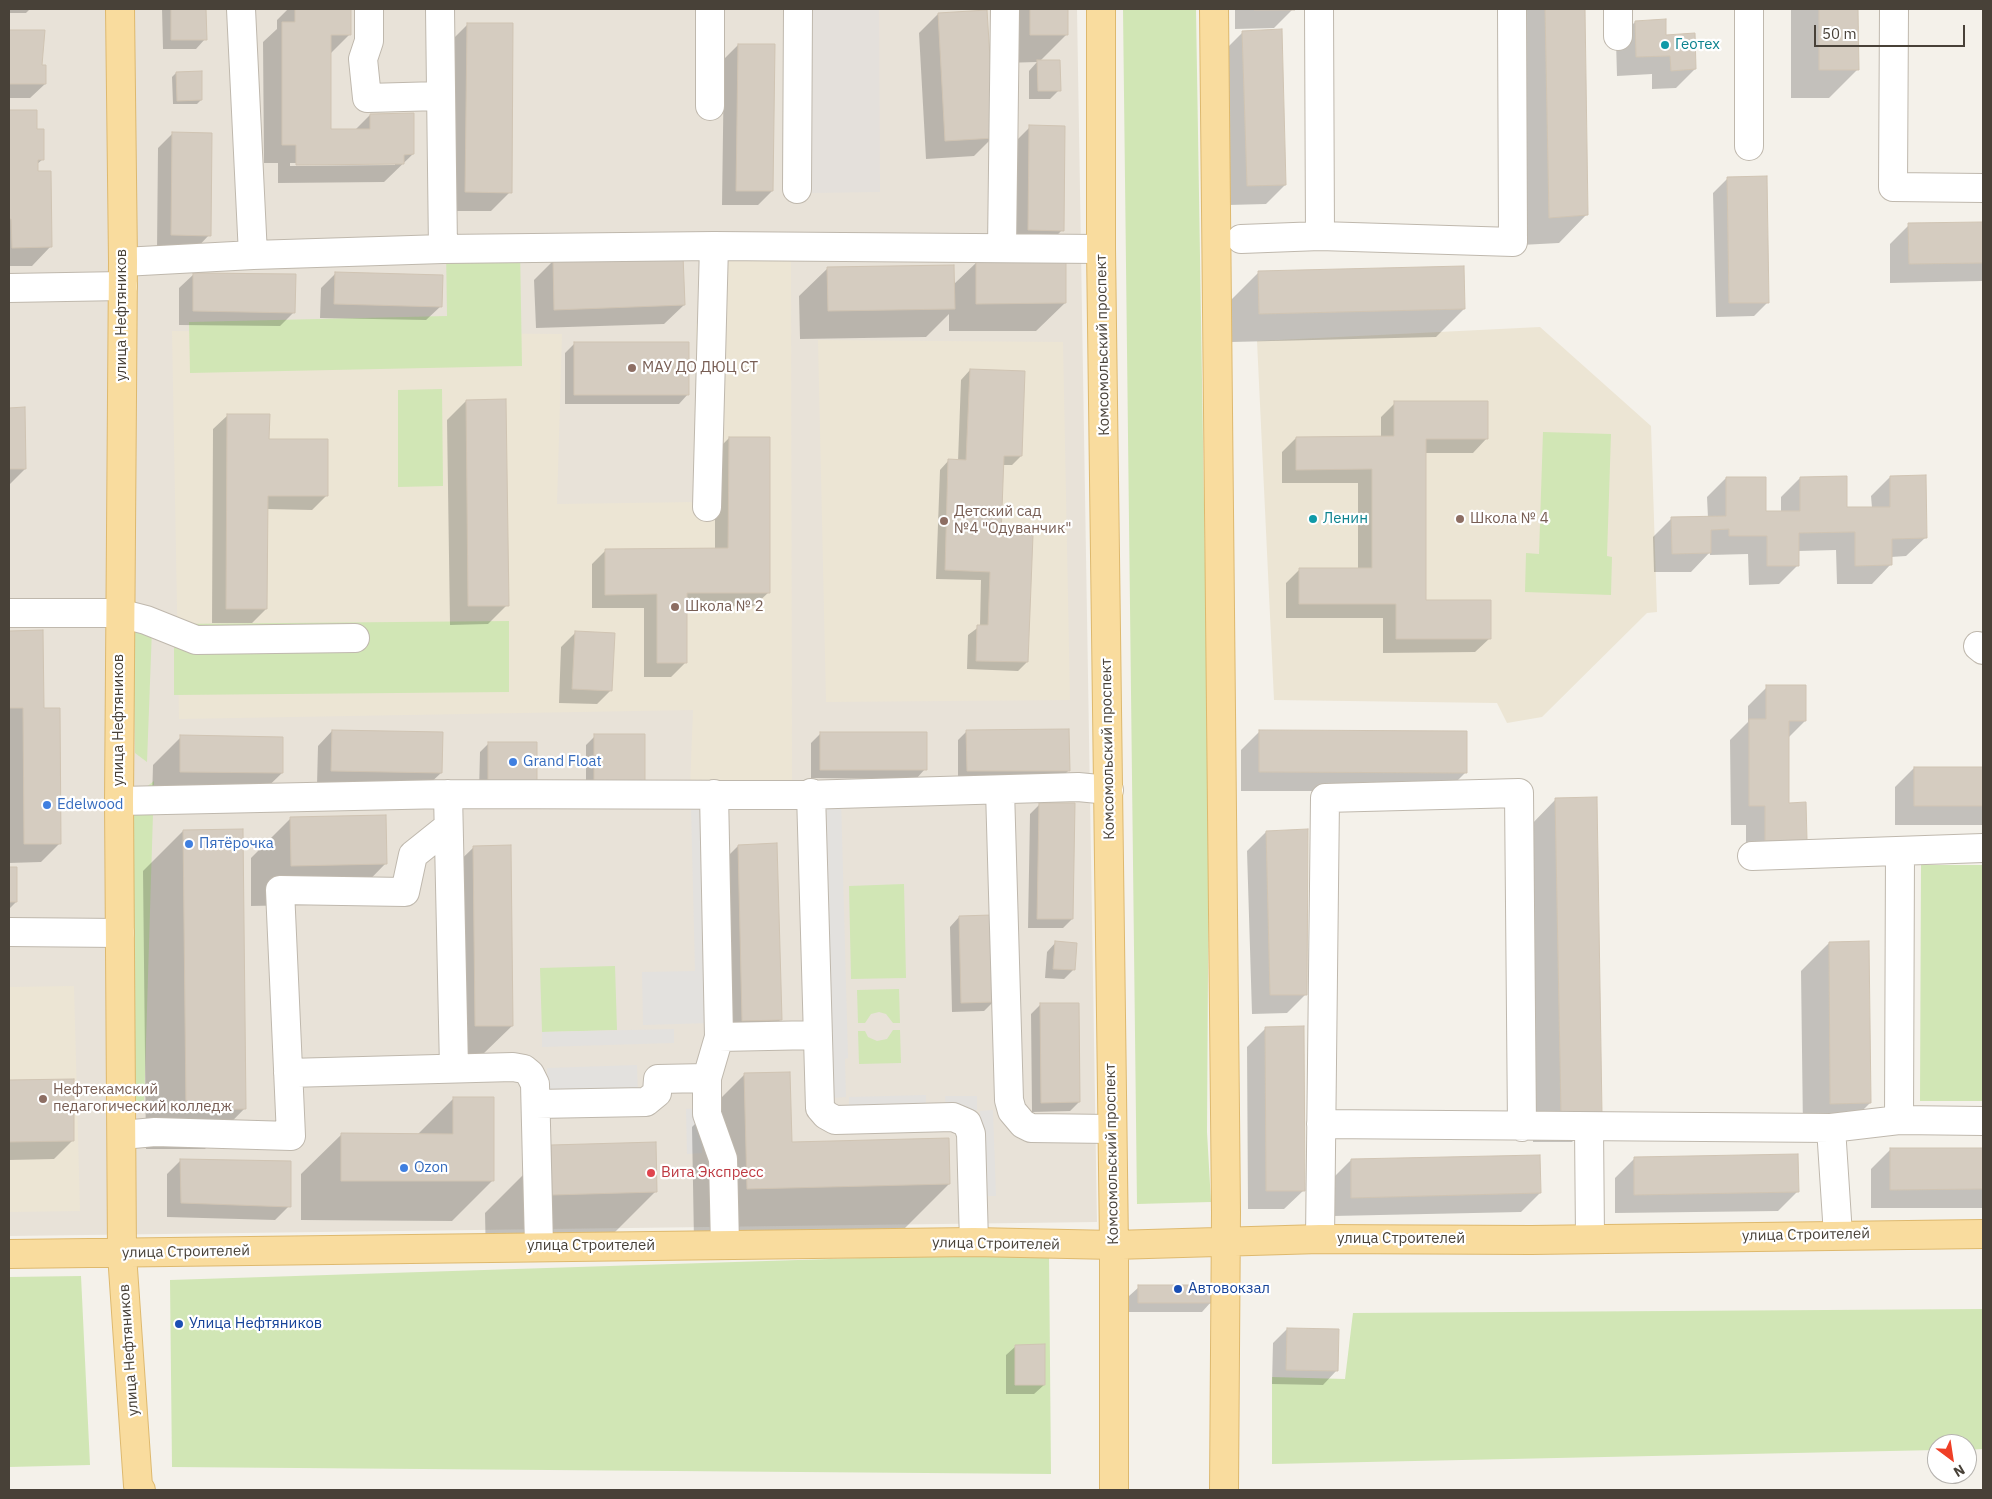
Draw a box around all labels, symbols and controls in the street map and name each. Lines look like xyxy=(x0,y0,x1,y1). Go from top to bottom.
scale bar xyxy=(1817,15,1968,47)
text: 50 m xyxy=(1822,24,1857,43)
place label: Геотех xyxy=(1675,36,1720,54)
marker: Геотех xyxy=(1659,39,1671,51)
street label: улица Нефтяников xyxy=(113,249,131,381)
street label: Комсомольский проспект xyxy=(1092,254,1114,436)
place label: МАУ ДО ДЮЦ СТ xyxy=(642,359,758,377)
marker: МАУ ДО ДЮЦ СТ xyxy=(626,362,638,374)
place label: Детский сад №4 "Одуванчик" xyxy=(954,503,1071,538)
place label: Ленин xyxy=(1323,510,1368,528)
place label: Школа № 4 xyxy=(1470,510,1549,528)
marker: Ленин xyxy=(1307,513,1319,525)
marker: Школа № 4 xyxy=(1454,513,1466,525)
marker: Детский сад №4 "Одуванчик" xyxy=(938,515,950,527)
place label: Школа № 2 xyxy=(685,598,764,616)
marker: Школа № 2 xyxy=(669,601,681,613)
street label: улица Нефтяников xyxy=(110,654,128,786)
street label: Комсомольский проспект xyxy=(1097,658,1119,840)
place label: Grand Float xyxy=(523,753,602,771)
marker: Grand Float xyxy=(507,756,519,768)
place label: Edelwood xyxy=(57,796,123,814)
marker: Edelwood xyxy=(41,799,53,811)
place label: Пятёрочка xyxy=(199,835,274,853)
marker: Пятёрочка xyxy=(183,838,195,850)
street label: Комсомольский проспект xyxy=(1101,1063,1123,1245)
place label: Нефтекамский педагогический колледж xyxy=(53,1081,232,1116)
marker: Нефтекамский педагогический колледж xyxy=(37,1093,49,1105)
place label: Ozon xyxy=(414,1159,448,1177)
marker: Ozon xyxy=(398,1162,410,1174)
place label: Вита Экспресс xyxy=(661,1164,764,1182)
marker: Вита Экспресс xyxy=(645,1167,657,1179)
street label: улица Строителей xyxy=(1742,1225,1870,1245)
street label: улица Строителей xyxy=(1337,1230,1465,1248)
street label: улица Строителей xyxy=(932,1234,1060,1254)
street label: улица Строителей xyxy=(527,1237,655,1255)
street label: улица Строителей xyxy=(122,1242,250,1262)
place label: Автовокзал xyxy=(1188,1280,1270,1298)
street label: улица Нефтяников xyxy=(115,1283,143,1417)
marker: Автовокзал xyxy=(1172,1283,1184,1295)
place label: Улица Нефтяников xyxy=(189,1315,322,1333)
marker: Улица Нефтяников xyxy=(173,1318,185,1330)
north arrow xyxy=(1927,1434,1977,1484)
text: N xyxy=(1950,1461,1968,1481)

